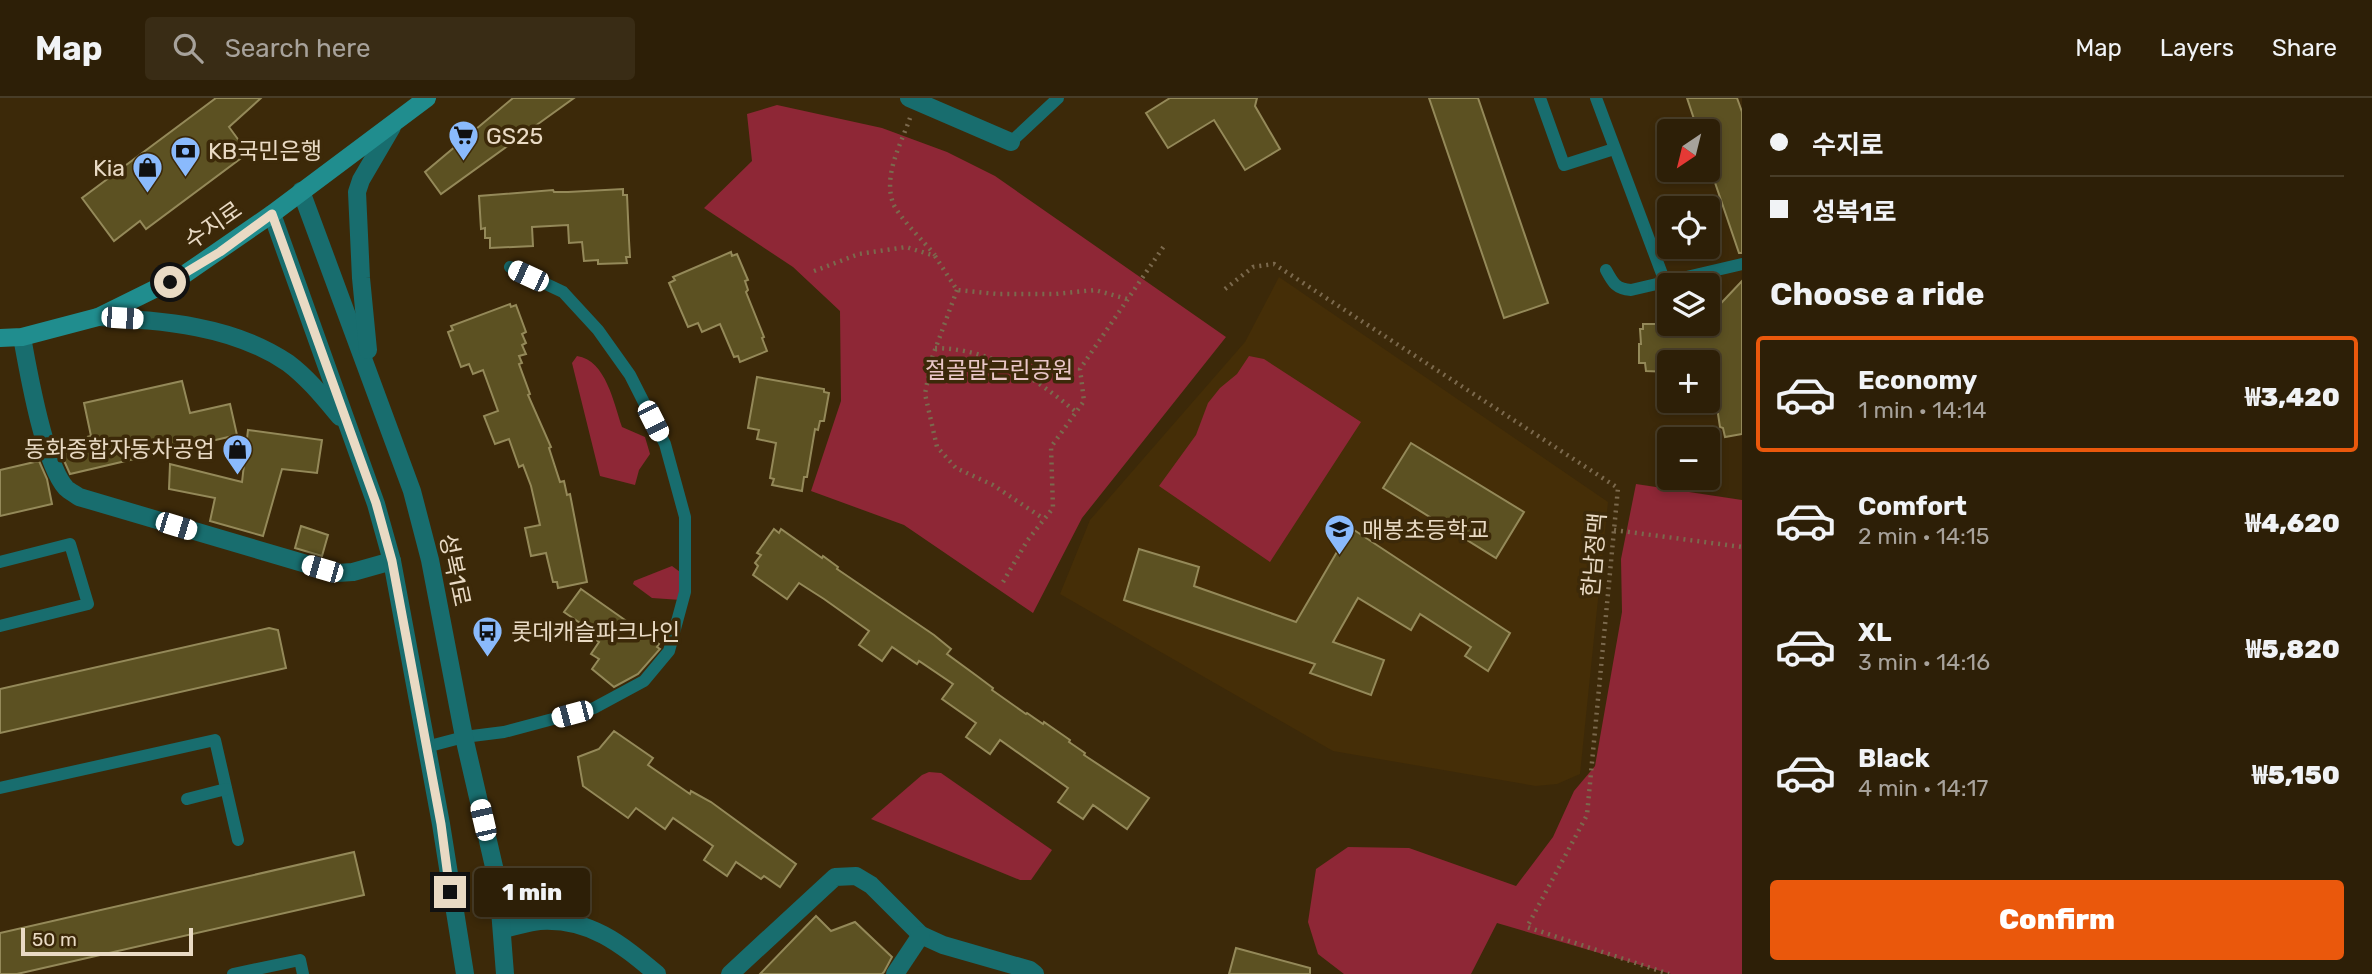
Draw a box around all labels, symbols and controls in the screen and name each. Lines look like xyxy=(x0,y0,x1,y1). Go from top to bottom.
search box xyxy=(145,17,635,80)
text: Map xyxy=(35,29,103,68)
icon: search xyxy=(169,29,207,67)
text: Search here xyxy=(225,33,370,64)
text: Map xyxy=(2075,34,2122,62)
text: Layers xyxy=(2160,34,2234,62)
text: Share xyxy=(2272,34,2337,62)
supermarket icon: GS25 xyxy=(446,119,480,163)
north arrow xyxy=(1657,119,1720,182)
map controls xyxy=(1657,119,1720,490)
place label: GS25 xyxy=(486,122,543,150)
text: 수지로 xyxy=(1812,130,1884,161)
bank icon: KB국민은행 xyxy=(168,134,202,178)
place label: KB국민은행 xyxy=(208,137,322,165)
shop icon: Kia xyxy=(131,151,165,195)
place label: Kia xyxy=(93,154,125,182)
street label: 수지로 xyxy=(179,195,247,255)
button: locate xyxy=(1657,196,1720,259)
text: 성복1로 xyxy=(1812,197,1897,228)
car xyxy=(505,258,552,294)
route start xyxy=(154,266,186,298)
button: layers xyxy=(1657,273,1720,336)
text: Choose a ride xyxy=(1770,275,1984,313)
car xyxy=(101,306,144,330)
button: + xyxy=(1657,350,1720,413)
park label: 절골말근린공원 xyxy=(925,356,1073,384)
icon: car xyxy=(1774,363,1837,426)
text: Economy xyxy=(1858,365,1977,396)
text: ₩3,420 xyxy=(2245,382,2340,413)
text: 1 min · 14:14 xyxy=(1858,396,1986,424)
car xyxy=(635,398,672,444)
button: − xyxy=(1657,427,1720,490)
shop icon: 동화종합자동차공업 xyxy=(221,432,255,476)
place label: 동화종합자동차공업 xyxy=(25,435,215,463)
icon: car xyxy=(1774,489,1837,552)
text: Comfort xyxy=(1858,491,1967,522)
text: ₩4,620 xyxy=(2245,508,2340,539)
car xyxy=(153,510,200,542)
street label: 한남정맥 xyxy=(1576,512,1612,598)
school or university icon: 매봉초등학교 xyxy=(1322,513,1356,557)
place label: 매봉초등학교 xyxy=(1362,516,1489,544)
text: 2 min · 14:15 xyxy=(1858,522,1989,550)
street label: 성복1로 xyxy=(434,531,476,609)
car xyxy=(299,553,346,585)
bus stop icon: 롯데캐슬파크나인 xyxy=(471,615,505,659)
icon: car xyxy=(1774,615,1837,678)
text: XL xyxy=(1858,617,1891,648)
place label: 롯데캐슬파크나인 xyxy=(511,618,680,646)
text: ₩5,820 xyxy=(2246,634,2340,665)
text: 3 min · 14:16 xyxy=(1858,648,1990,676)
car xyxy=(549,698,596,730)
icon: car xyxy=(1774,741,1837,804)
text: Black xyxy=(1858,743,1930,774)
text: ₩5,150 xyxy=(2252,760,2340,791)
text: 4 min · 14:17 xyxy=(1858,774,1988,802)
car xyxy=(469,797,498,843)
callout: 1 min xyxy=(475,868,590,916)
route end xyxy=(434,876,466,908)
text: 1 min xyxy=(502,878,562,906)
button: Confirm xyxy=(1770,880,2344,960)
scale bar xyxy=(21,925,192,957)
text: 50 m xyxy=(32,928,77,951)

